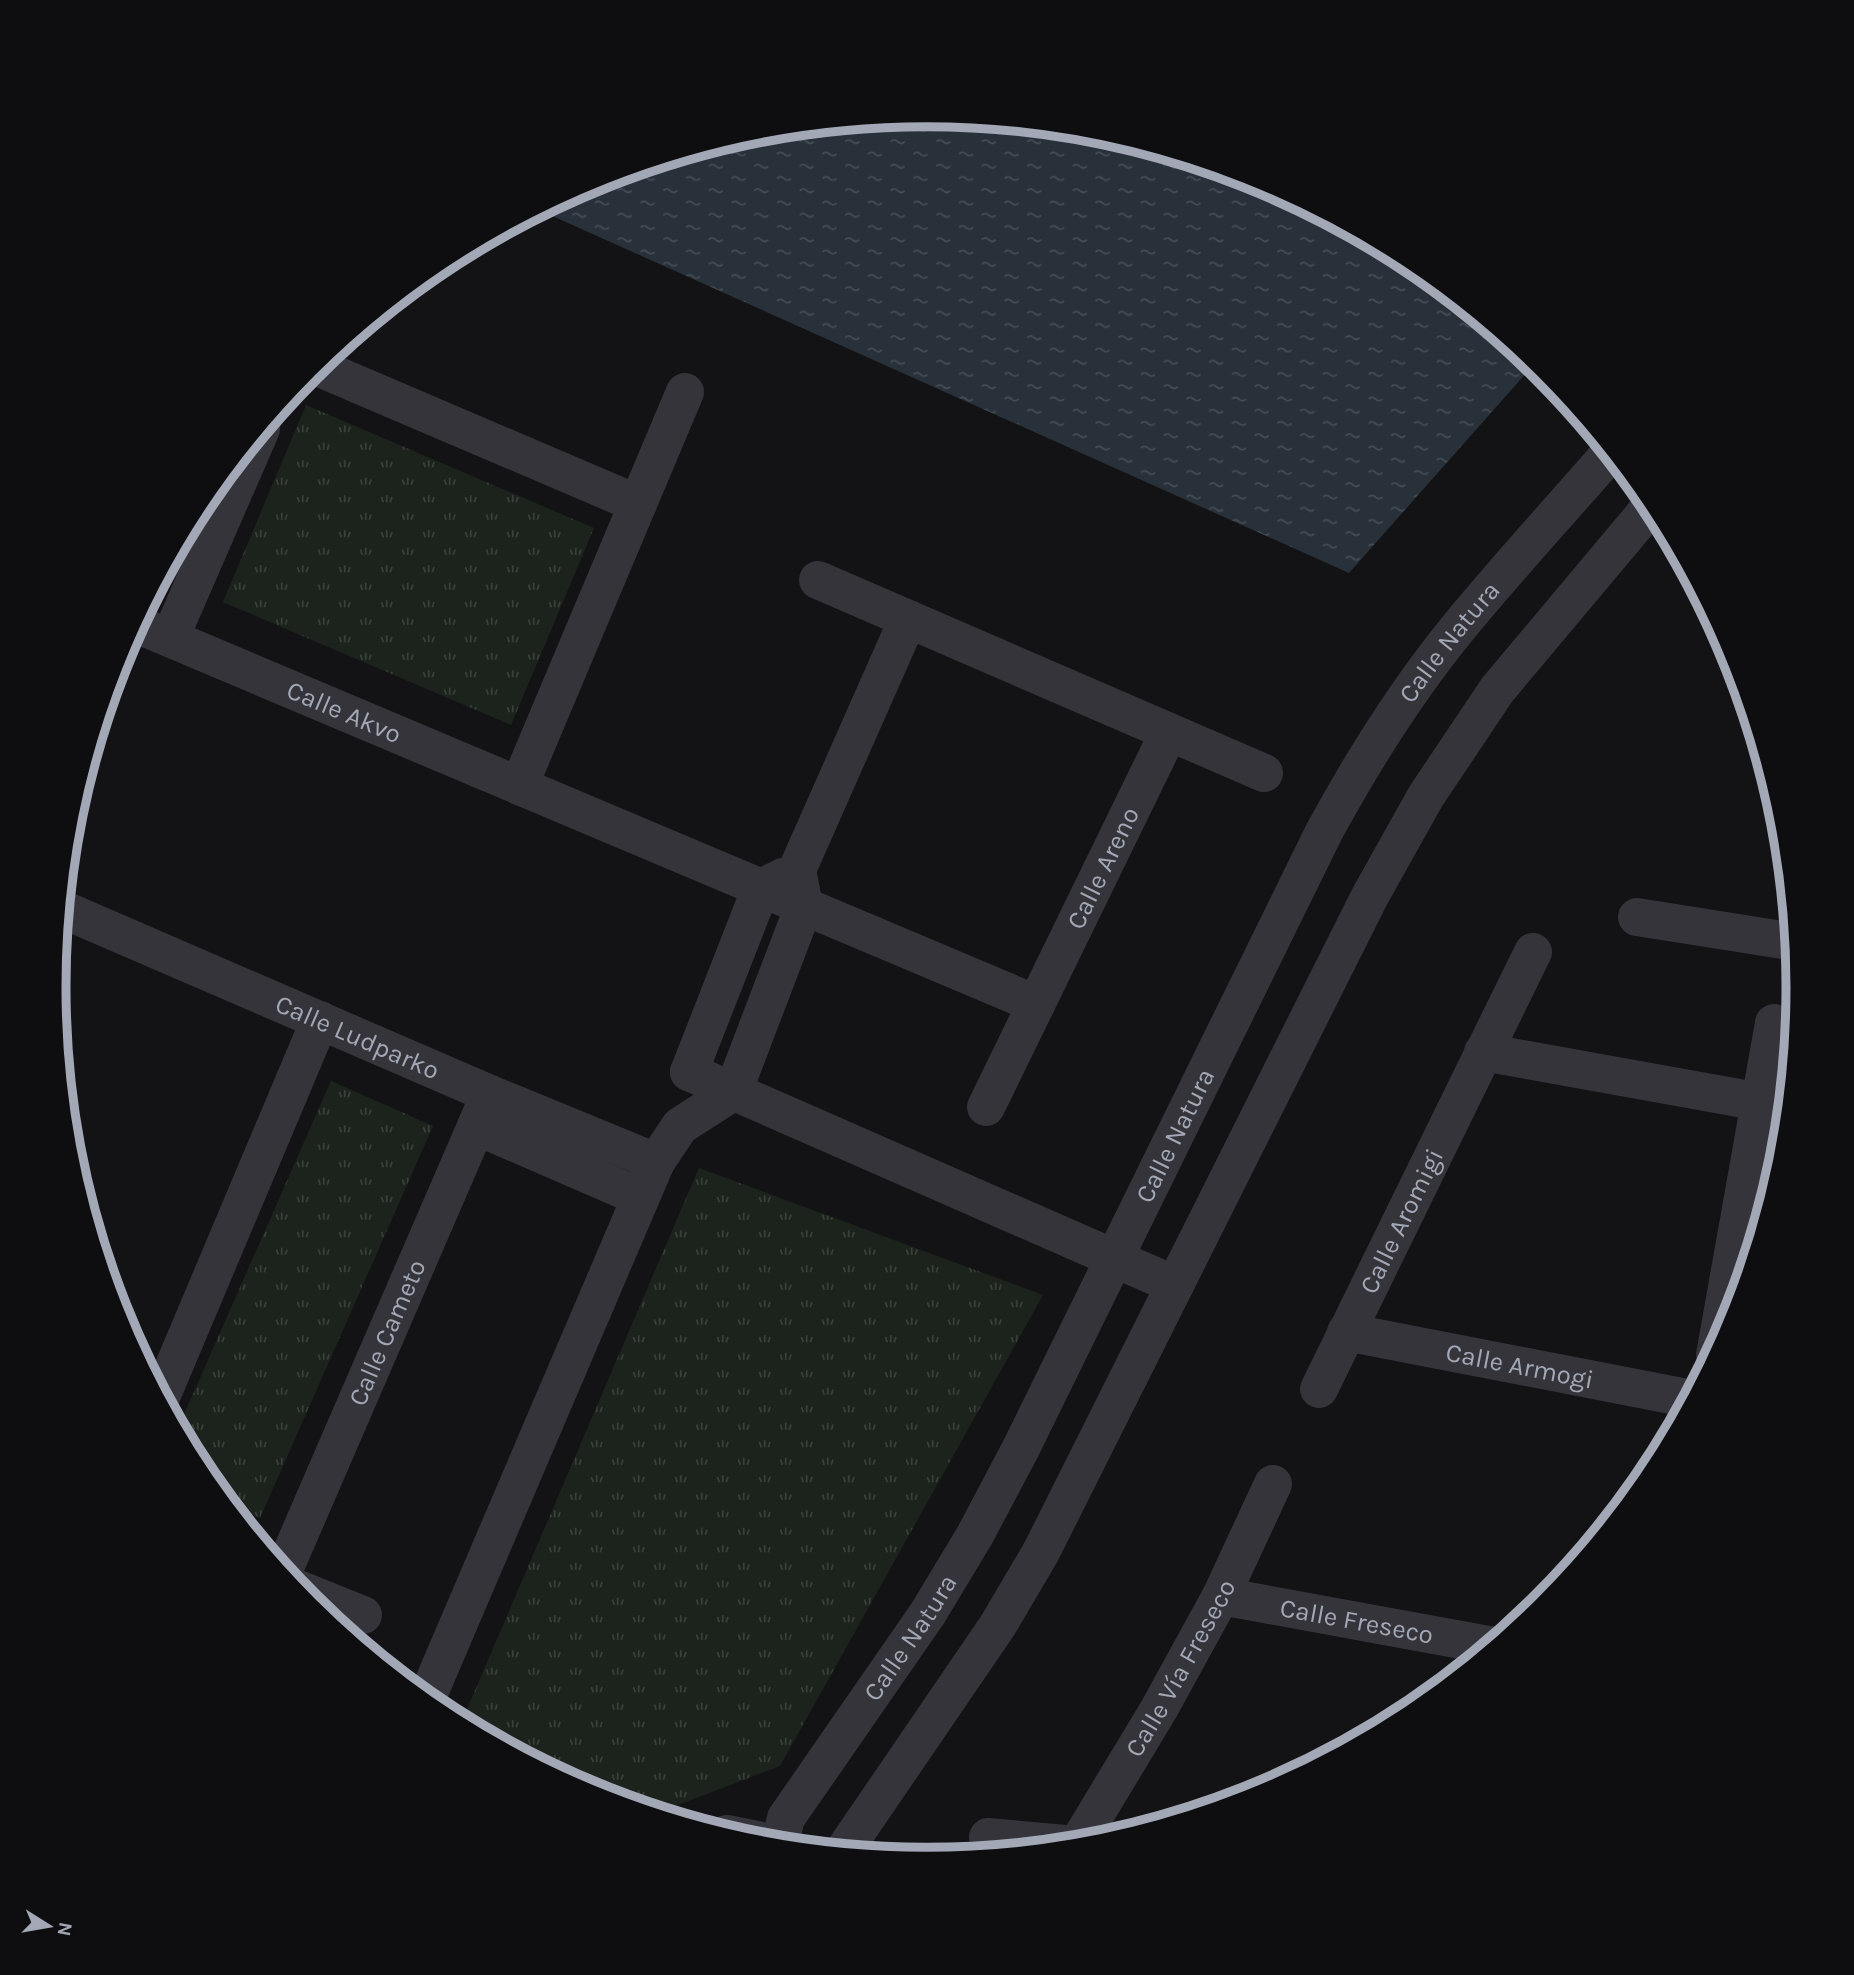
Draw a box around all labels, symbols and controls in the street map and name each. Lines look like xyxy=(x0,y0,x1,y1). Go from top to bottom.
street label: Calle Natura xyxy=(1392,575,1506,708)
street label: Calle Akvo xyxy=(282,674,406,750)
street label: Calle Areno xyxy=(1060,802,1146,934)
street label: Calle Ludparko xyxy=(271,988,444,1086)
street label: Calle Natura xyxy=(1129,1063,1221,1208)
street label: Calle Aromigi xyxy=(1353,1144,1450,1299)
street label: Calle Cameto xyxy=(341,1255,432,1410)
street label: Calle Armogi xyxy=(1443,1336,1596,1395)
street label: Calle Natura xyxy=(857,1568,963,1707)
street label: Calle Vía Freseco xyxy=(1118,1575,1242,1762)
street label: Calle Freseco xyxy=(1277,1592,1436,1650)
north arrow xyxy=(14,1891,84,1961)
text: N xyxy=(53,1920,77,1938)

